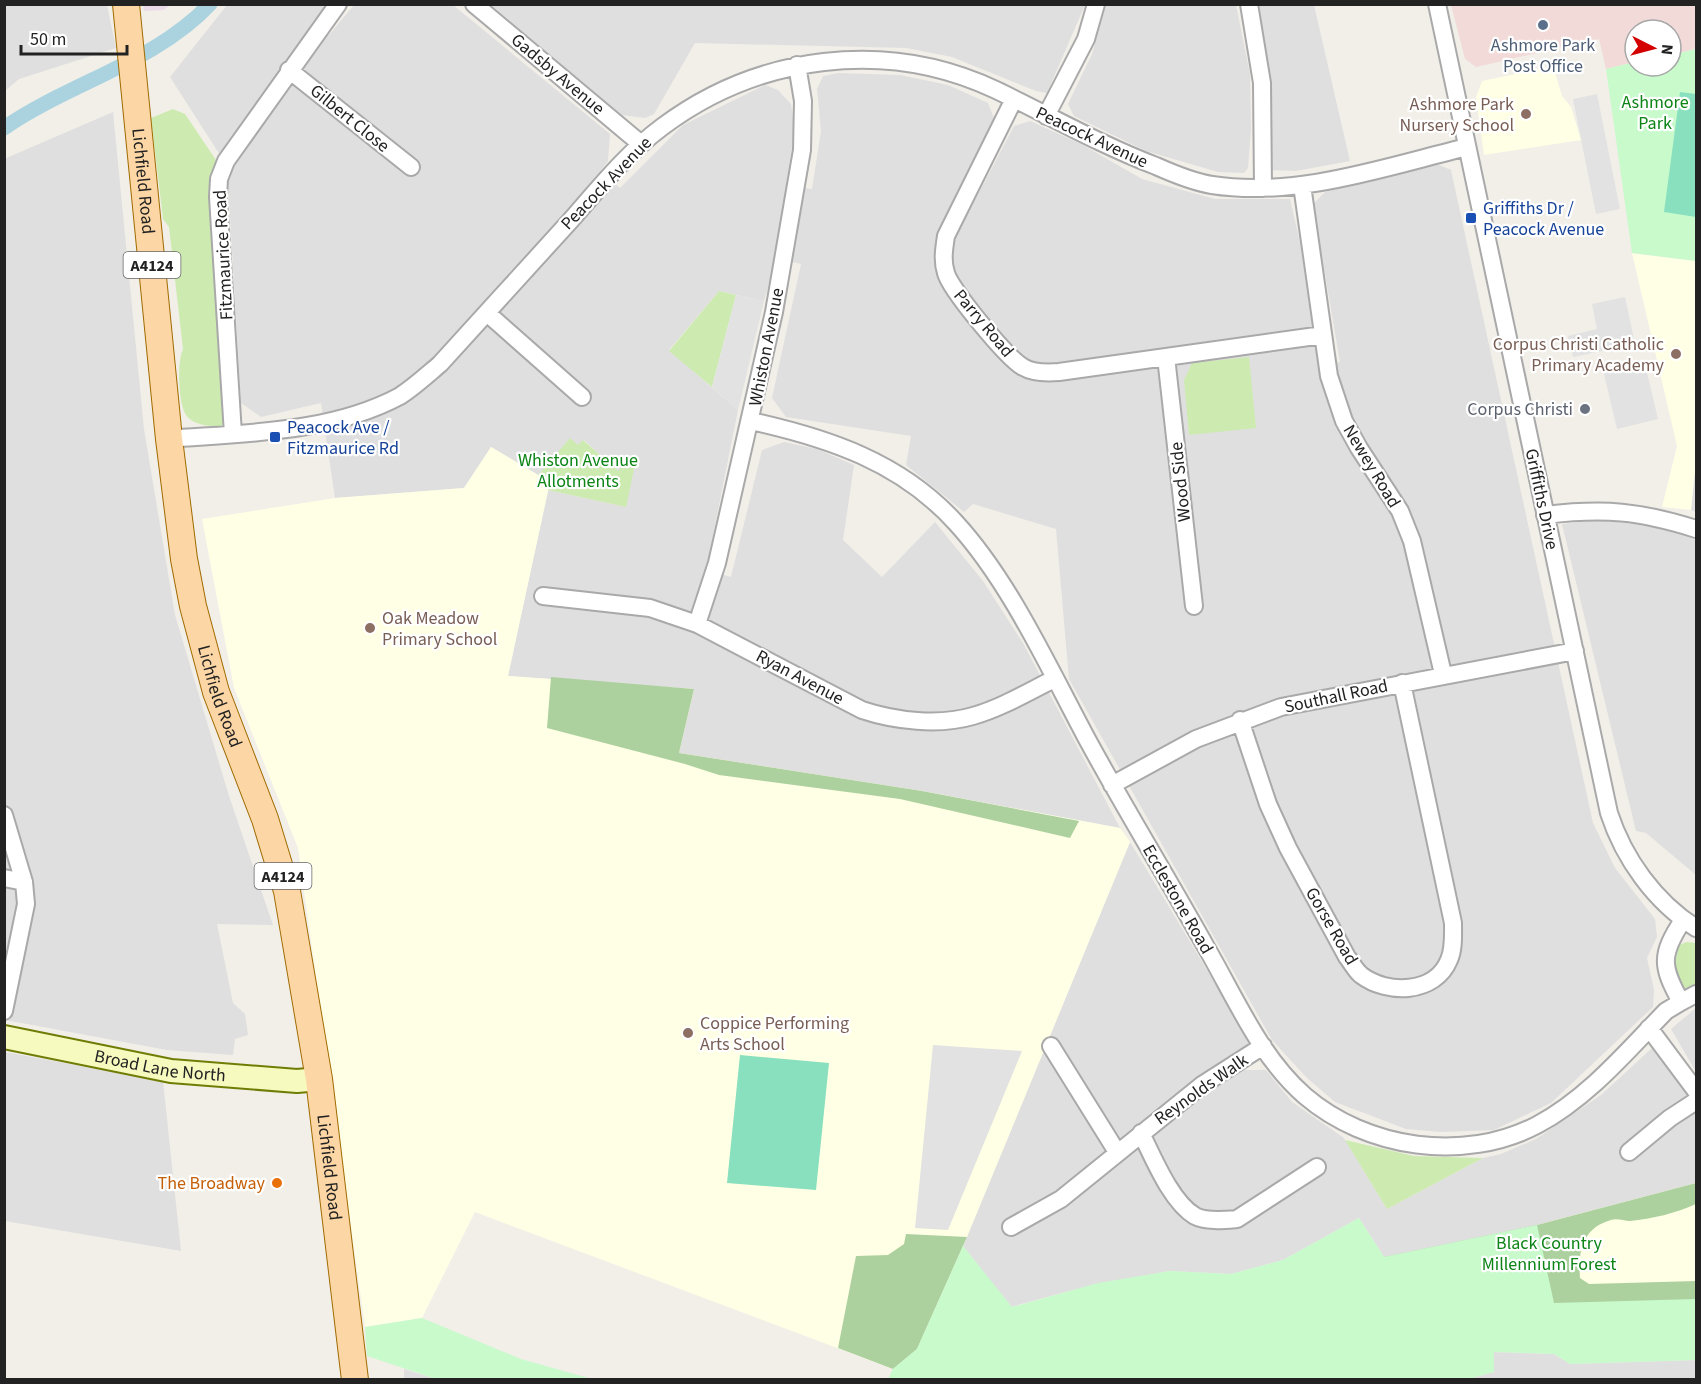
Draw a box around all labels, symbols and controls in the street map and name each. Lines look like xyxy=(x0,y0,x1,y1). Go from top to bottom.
scale bar xyxy=(21,18,128,56)
marker: Ashmore Park Post Office xyxy=(1536,18,1550,32)
north arrow xyxy=(1623,18,1683,78)
text: 50 m xyxy=(30,27,66,52)
street label: Gadsby Avenue xyxy=(506,28,610,121)
place label: Ashmore Park Post Office xyxy=(1491,33,1595,79)
text: N xyxy=(1655,43,1678,56)
street label: Gilbert Close xyxy=(305,78,395,158)
park label: Ashmore Park xyxy=(1621,90,1689,136)
place label: Ashmore Park Nursery School xyxy=(1399,92,1514,138)
street label: Peacock Avenue xyxy=(1032,100,1152,174)
marker: Ashmore Park Nursery School xyxy=(1519,107,1533,121)
street label: Lichfield Road xyxy=(125,127,161,236)
street label: Peacock Avenue xyxy=(555,131,658,236)
street label: Fitzmaurice Road xyxy=(208,189,239,321)
place label: Griffiths Dr / Peacock Avenue xyxy=(1483,196,1604,242)
marker: Griffiths Dr / Peacock Avenue xyxy=(1464,211,1478,225)
road number: A4124 xyxy=(124,252,180,278)
street label: Parry Road xyxy=(948,284,1020,363)
street label: Whiston Avenue xyxy=(743,286,790,408)
place label: Corpus Christi Catholic Primary Academy xyxy=(1493,332,1665,378)
marker: Corpus Christi Catholic Primary Academy xyxy=(1669,347,1683,361)
place label: Corpus Christi xyxy=(1467,397,1573,422)
marker: Corpus Christi xyxy=(1578,402,1592,416)
place label: Peacock Ave / Fitzmaurice Rd xyxy=(287,415,399,461)
street label: Newey Road xyxy=(1337,420,1406,513)
marker: Peacock Ave / Fitzmaurice Rd xyxy=(268,430,282,444)
street label: Wood Side xyxy=(1164,441,1197,523)
street label: Griffiths Drive xyxy=(1519,446,1564,552)
park label: Whiston Avenue Allotments xyxy=(518,448,638,494)
place label: Oak Meadow Primary School xyxy=(382,606,497,652)
marker: Oak Meadow Primary School xyxy=(363,621,377,635)
street label: Lichfield Road xyxy=(191,642,248,751)
street label: Ryan Avenue xyxy=(751,644,848,711)
street label: Southall Road xyxy=(1282,673,1390,720)
street label: Ecclestone Road xyxy=(1136,840,1219,959)
road number: A4124 xyxy=(254,863,312,889)
street label: Gorse Road xyxy=(1299,883,1364,970)
place label: Coppice Performing Arts School xyxy=(700,1011,849,1057)
marker: Coppice Performing Arts School xyxy=(681,1026,695,1040)
street label: Broad Lane North xyxy=(92,1044,227,1088)
street label: Reynolds Walk xyxy=(1149,1048,1253,1131)
street label: Lichfield Road xyxy=(310,1113,348,1222)
place label: The Broadway xyxy=(158,1171,266,1196)
marker: The Broadway xyxy=(270,1176,284,1190)
park label: Black Country Millennium Forest xyxy=(1482,1231,1616,1277)

